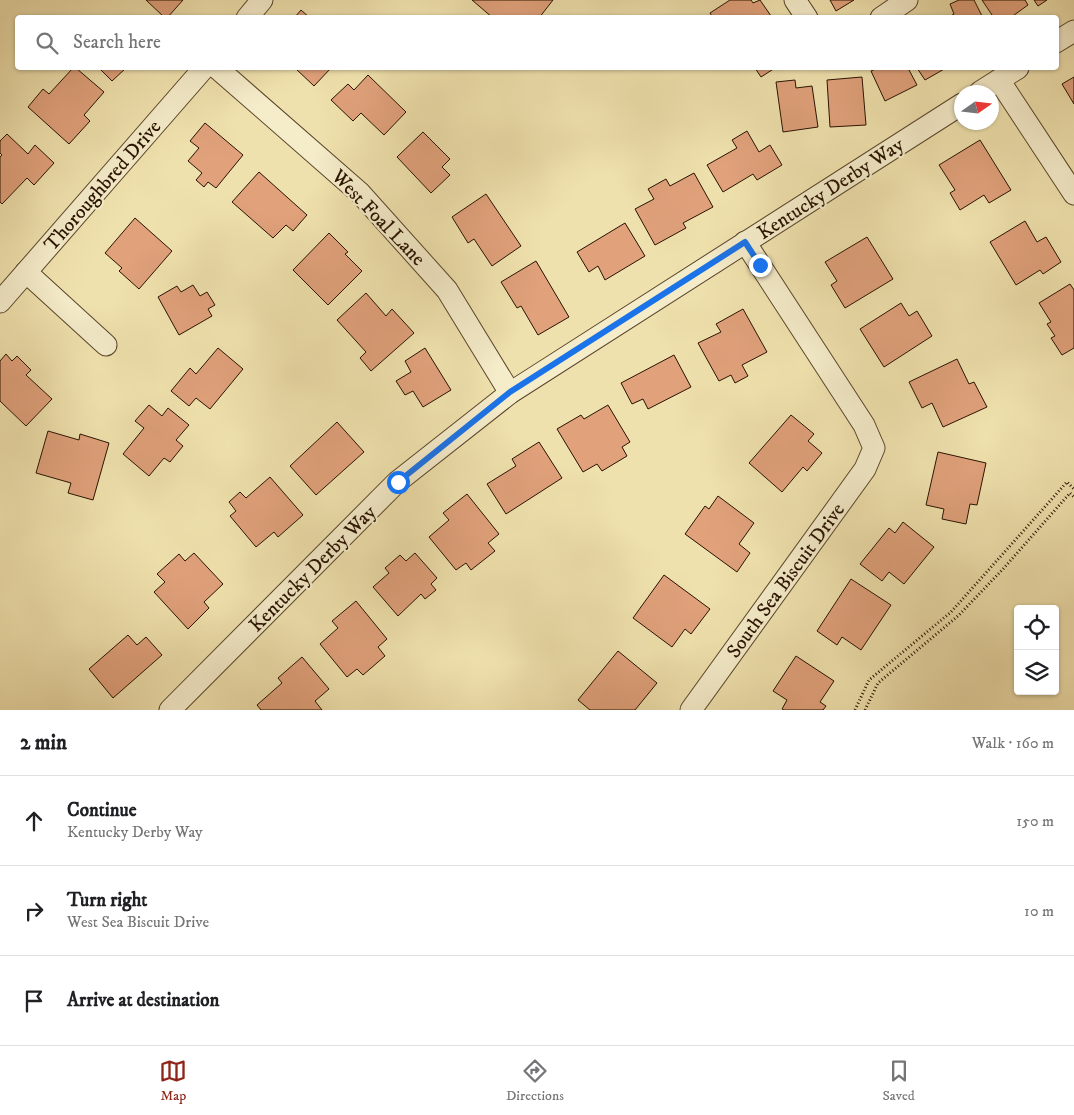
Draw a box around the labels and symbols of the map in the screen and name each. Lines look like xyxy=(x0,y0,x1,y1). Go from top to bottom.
north arrow xyxy=(954,85,999,130)
street label: Thoroughbred Drive xyxy=(39,115,167,257)
street label: Kentucky Derby Way xyxy=(753,132,909,246)
street label: West Foal Lane xyxy=(325,164,430,272)
route end xyxy=(749,254,772,277)
route start xyxy=(387,471,410,494)
street label: South Sea Biscuit Drive xyxy=(722,498,851,663)
street label: Kentucky Derby Way xyxy=(244,500,382,638)

